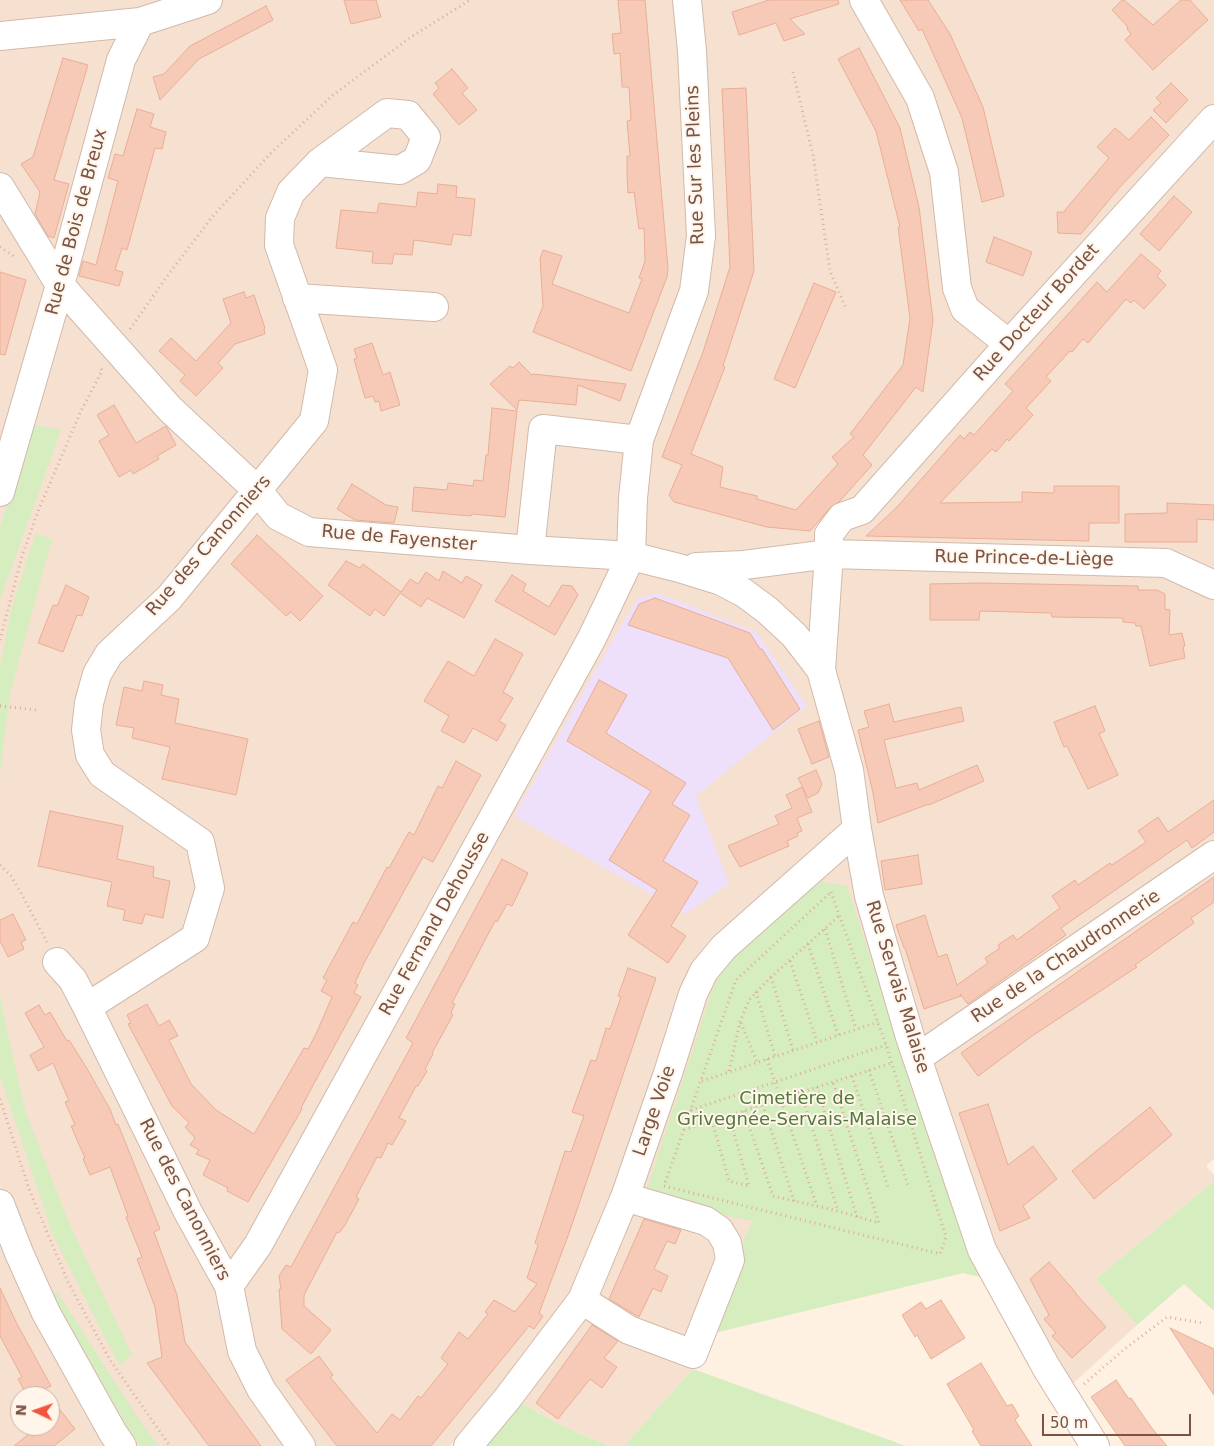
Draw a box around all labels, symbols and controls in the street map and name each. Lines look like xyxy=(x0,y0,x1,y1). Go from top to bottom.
street label: Rue Sur les Pleins xyxy=(682,85,710,245)
street label: Rue de Bois de Breux xyxy=(42,126,112,318)
street label: Rue Docteur Bordet xyxy=(970,240,1104,386)
street label: Rue des Canonniers xyxy=(142,471,276,621)
street label: Rue de Fayenster xyxy=(320,521,478,557)
street label: Rue Prince-de-Liège xyxy=(934,547,1114,571)
street label: Rue Fernand Dehousse xyxy=(375,828,495,1020)
street label: Rue de la Chaudronnerie xyxy=(967,886,1165,1028)
street label: Rue Servais Malaise xyxy=(860,898,934,1076)
street label: Large Voie xyxy=(629,1063,681,1159)
park label: Cimetière de Grivegnée-Servais-Malaise xyxy=(677,1088,917,1130)
street label: Rue des Canonniers xyxy=(134,1115,234,1285)
north arrow xyxy=(10,1386,60,1436)
text: N xyxy=(13,1404,29,1417)
scale bar xyxy=(1044,1404,1193,1436)
text: 50 m xyxy=(1050,1414,1088,1432)

